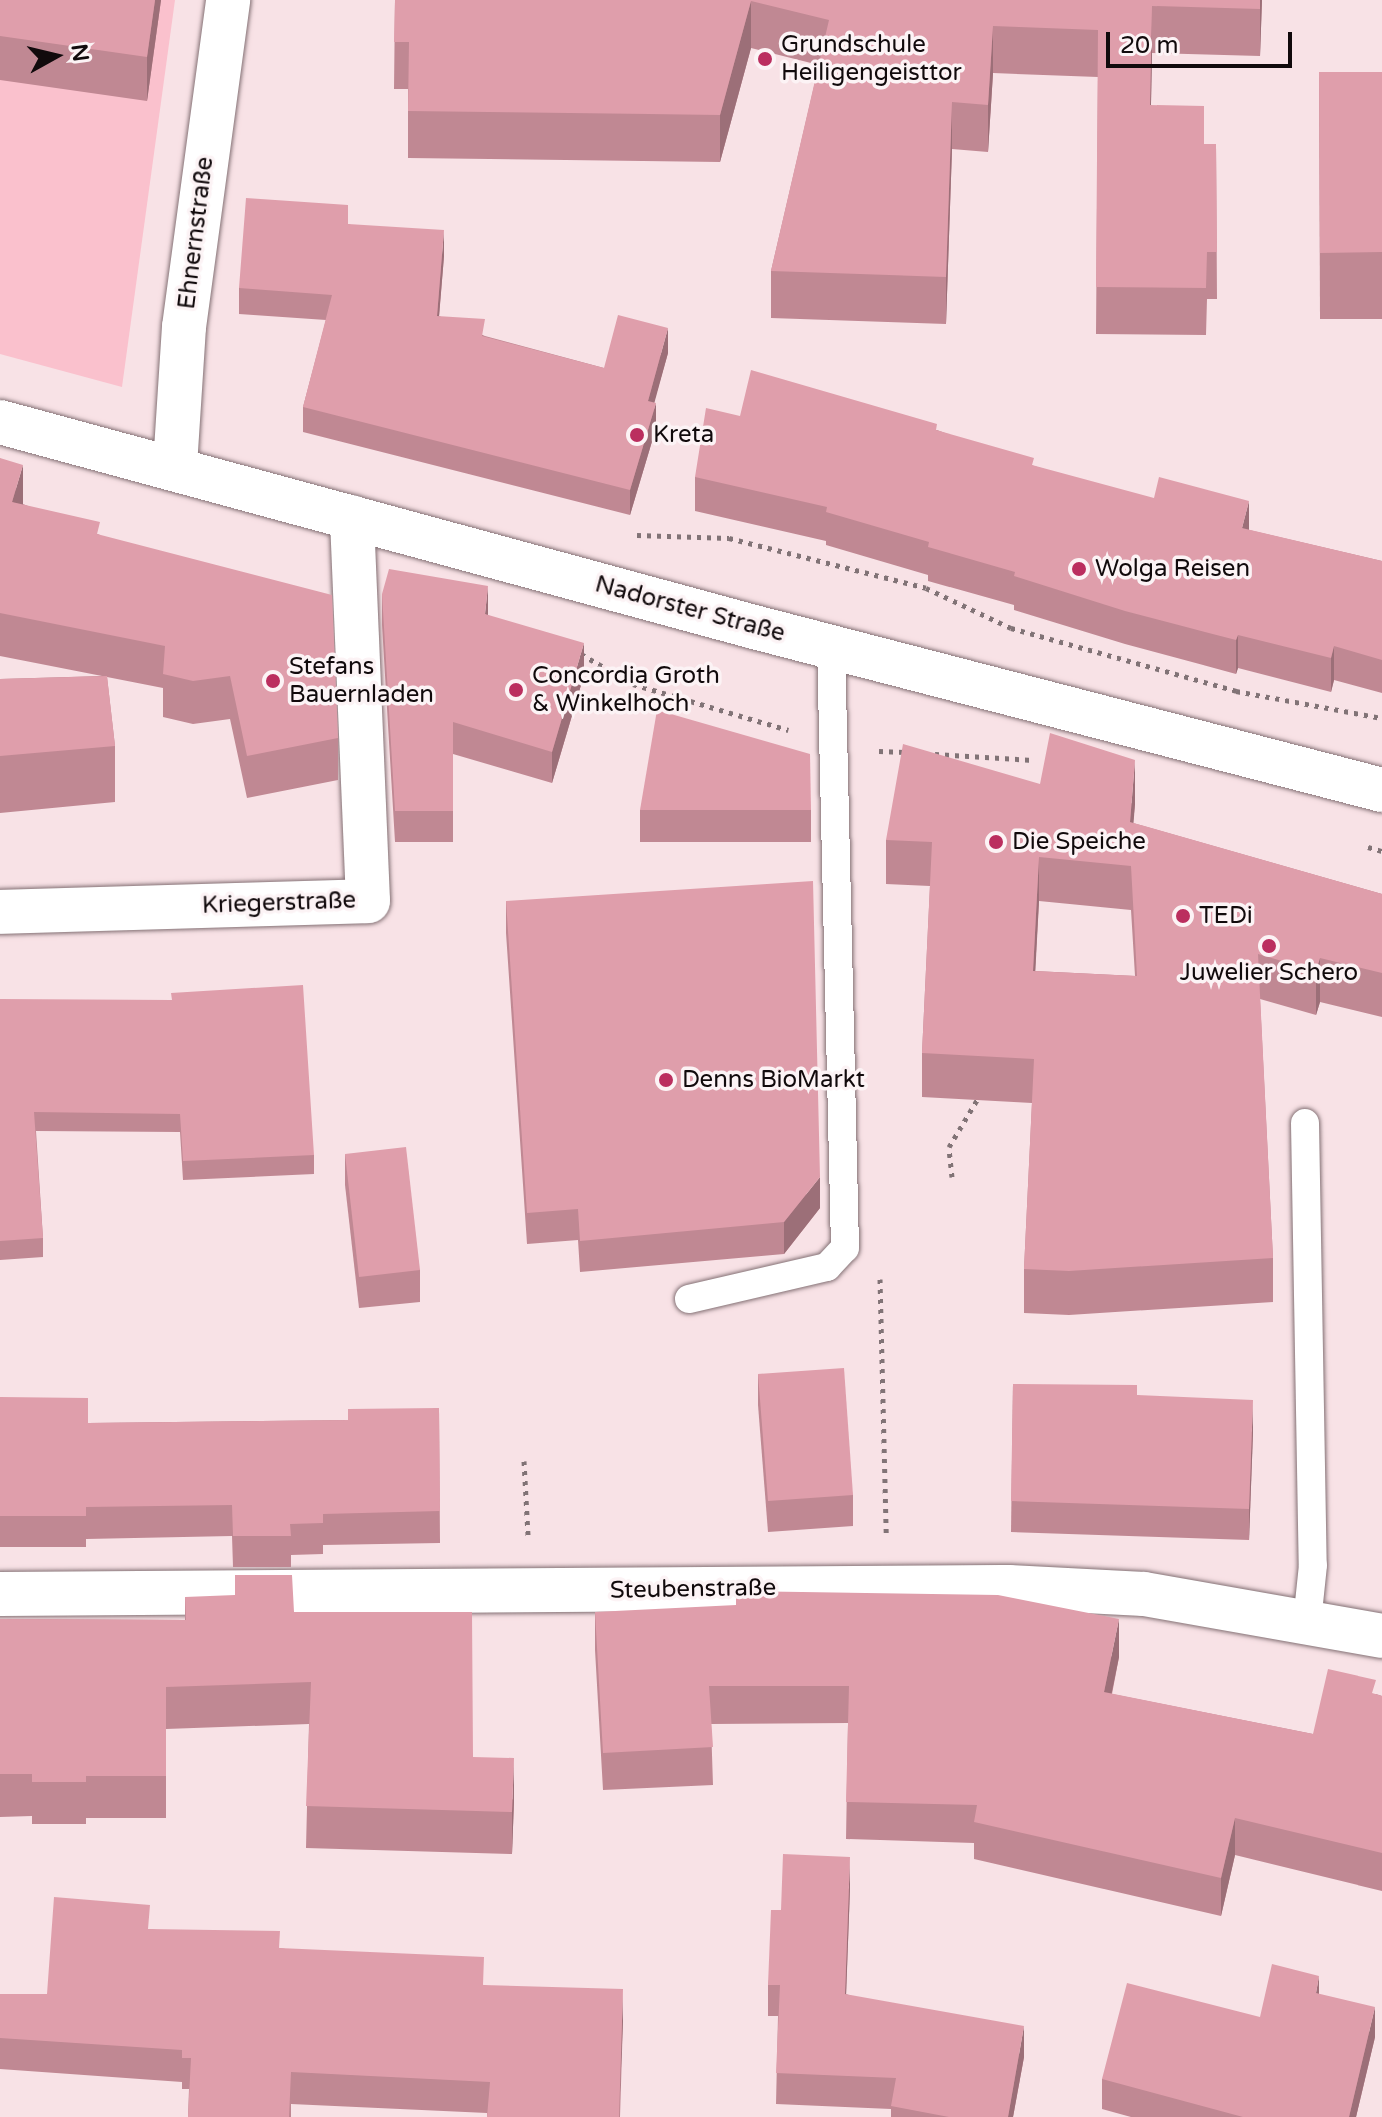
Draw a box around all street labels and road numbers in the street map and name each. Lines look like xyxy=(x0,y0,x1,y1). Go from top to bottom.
street label: Ehnernstraße xyxy=(172,155,220,311)
street label: Nadorster Straße xyxy=(592,570,788,648)
street label: Kriegerstraße xyxy=(201,886,357,920)
street label: Steubenstraße xyxy=(610,1573,776,1605)

